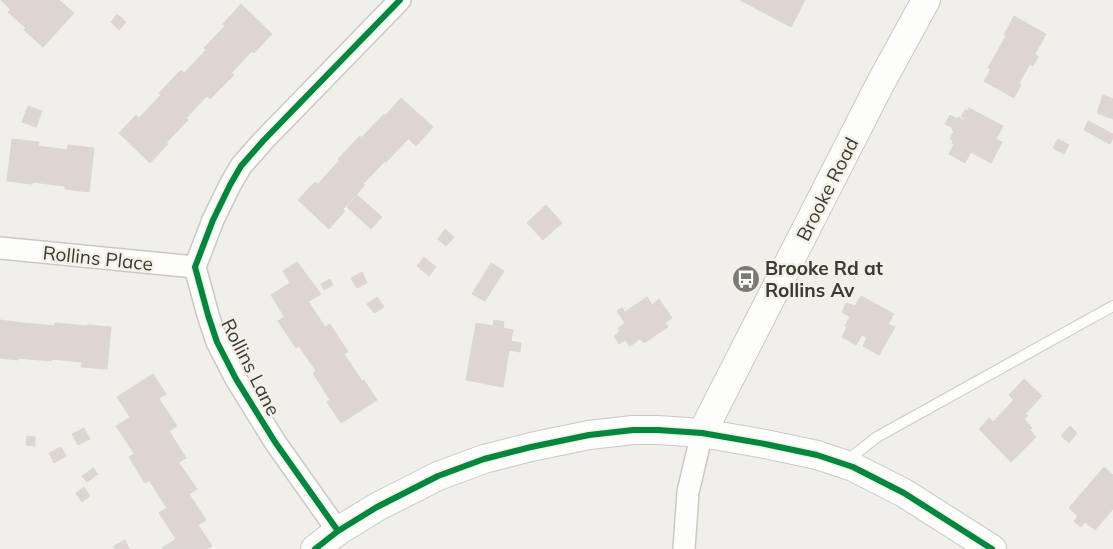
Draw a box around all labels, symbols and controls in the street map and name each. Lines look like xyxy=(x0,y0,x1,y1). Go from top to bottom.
street label: Brooke Road xyxy=(791,133,863,245)
street label: Rollins Place xyxy=(42,240,154,276)
place label: Brooke Rd at Rollins Av xyxy=(765,256,883,302)
bus stop icon: Brooke Rd at Rollins Av xyxy=(731,264,761,294)
street label: Rollins Lane xyxy=(216,314,286,420)

